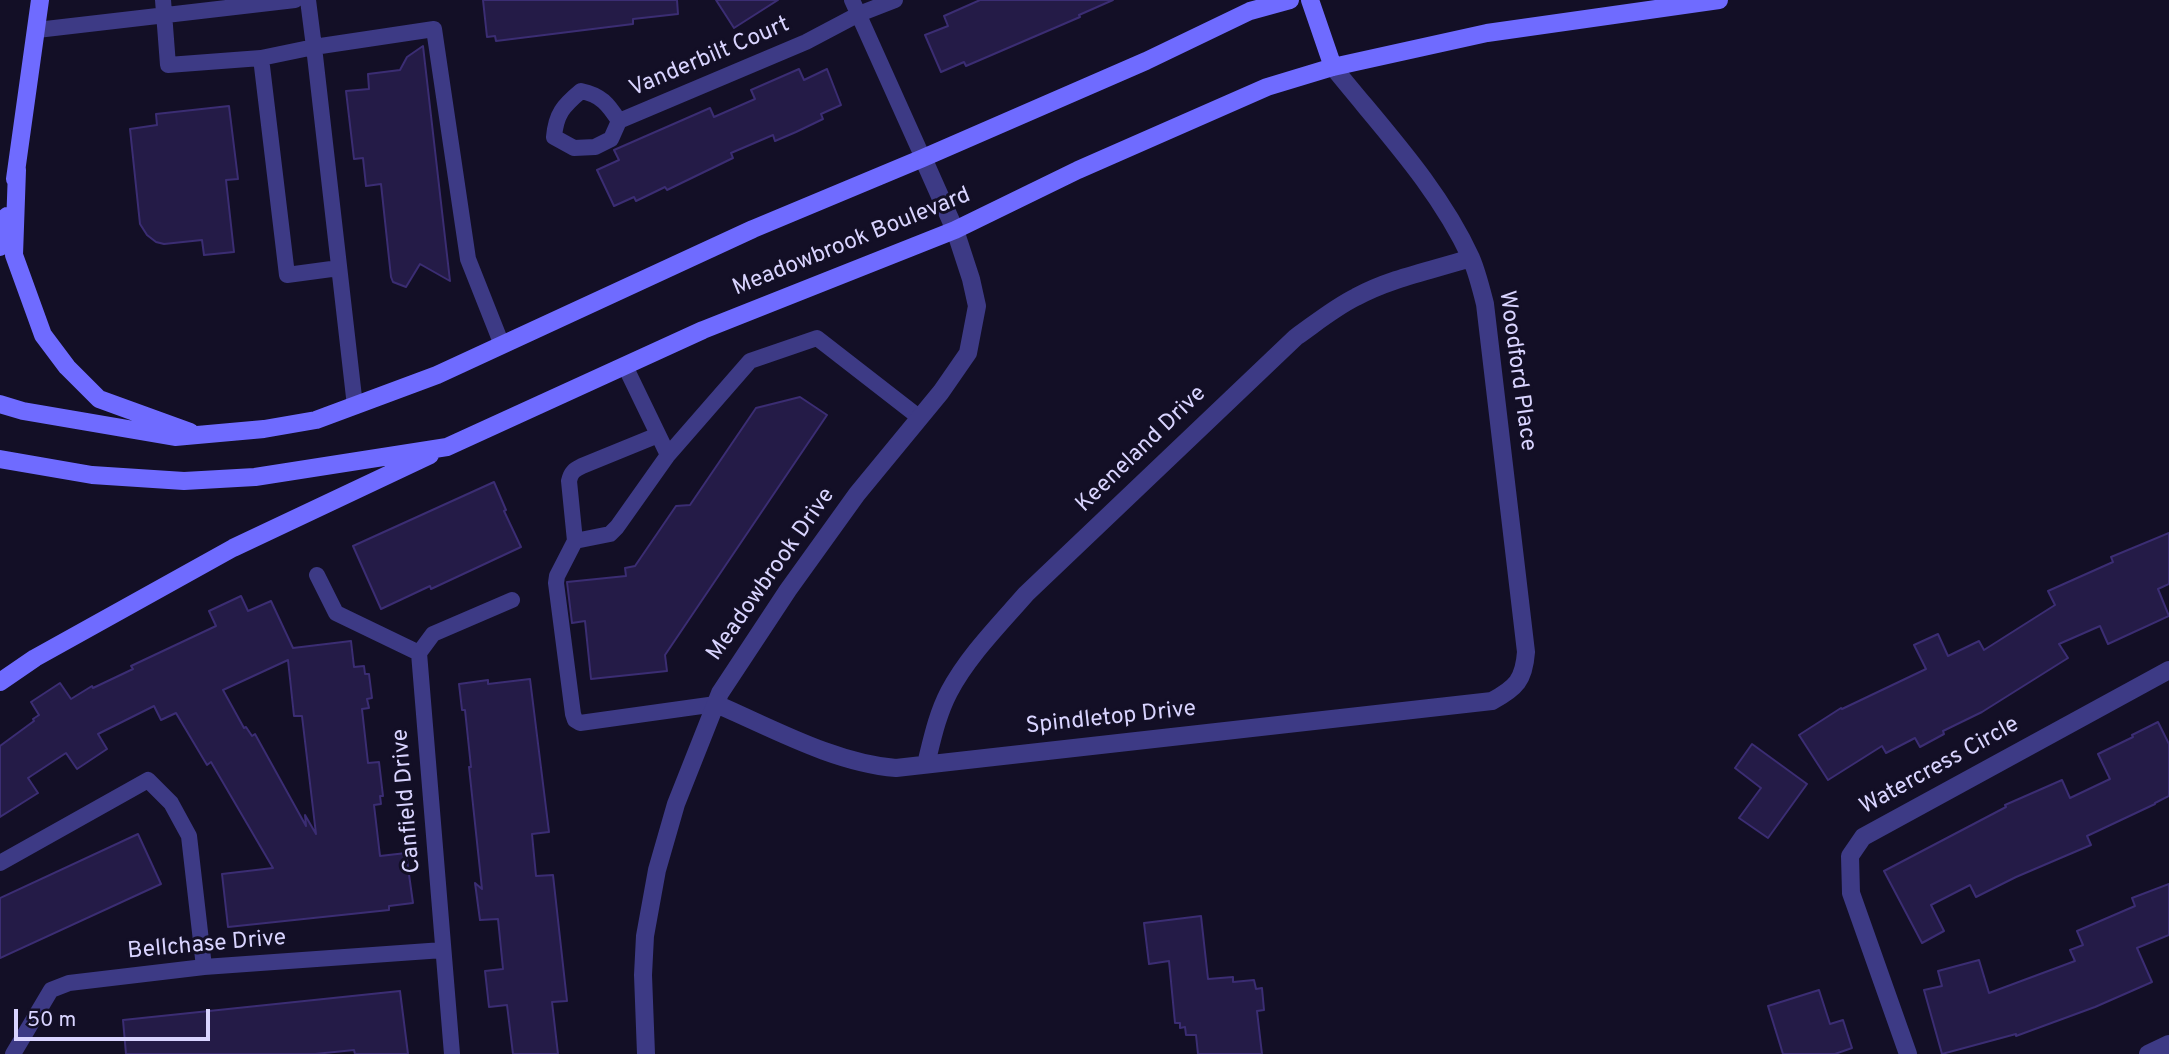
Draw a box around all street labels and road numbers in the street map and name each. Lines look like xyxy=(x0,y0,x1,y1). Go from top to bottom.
street label: Vanderbilt Court xyxy=(626,12,794,104)
street label: Meadowbrook Boulevard xyxy=(729,183,975,303)
street label: Woodford Place xyxy=(1491,289,1541,453)
street label: Keeneland Drive xyxy=(1071,381,1213,519)
street label: Meadowbrook Drive xyxy=(702,483,842,667)
street label: Spindletop Drive xyxy=(1024,696,1198,742)
street label: Watercress Circle xyxy=(1855,712,2025,822)
street label: Canfield Drive xyxy=(388,728,428,874)
street label: Bellchase Drive xyxy=(126,925,288,967)

